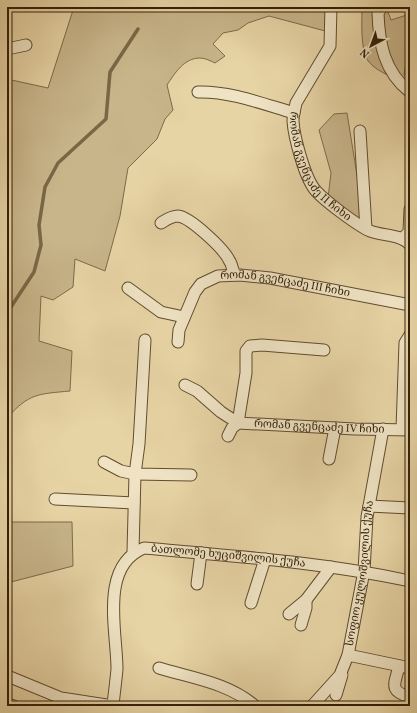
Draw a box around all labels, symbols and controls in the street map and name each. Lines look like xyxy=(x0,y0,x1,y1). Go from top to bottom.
north arrow xyxy=(351,26,391,66)
text: N xyxy=(357,44,373,61)
street label: რომან გვენცაძე II ჩიხი xyxy=(285,111,354,225)
street label: რომან გვენცაძე III ჩიხი xyxy=(220,267,351,301)
street label: რომან გვენცაძე IV ჩიხი xyxy=(254,416,385,437)
street label: სოფიო ყულოშვილის ქუჩა xyxy=(342,499,377,648)
street label: ბათლომე ხუციშვილის ქუჩა xyxy=(150,541,307,571)

